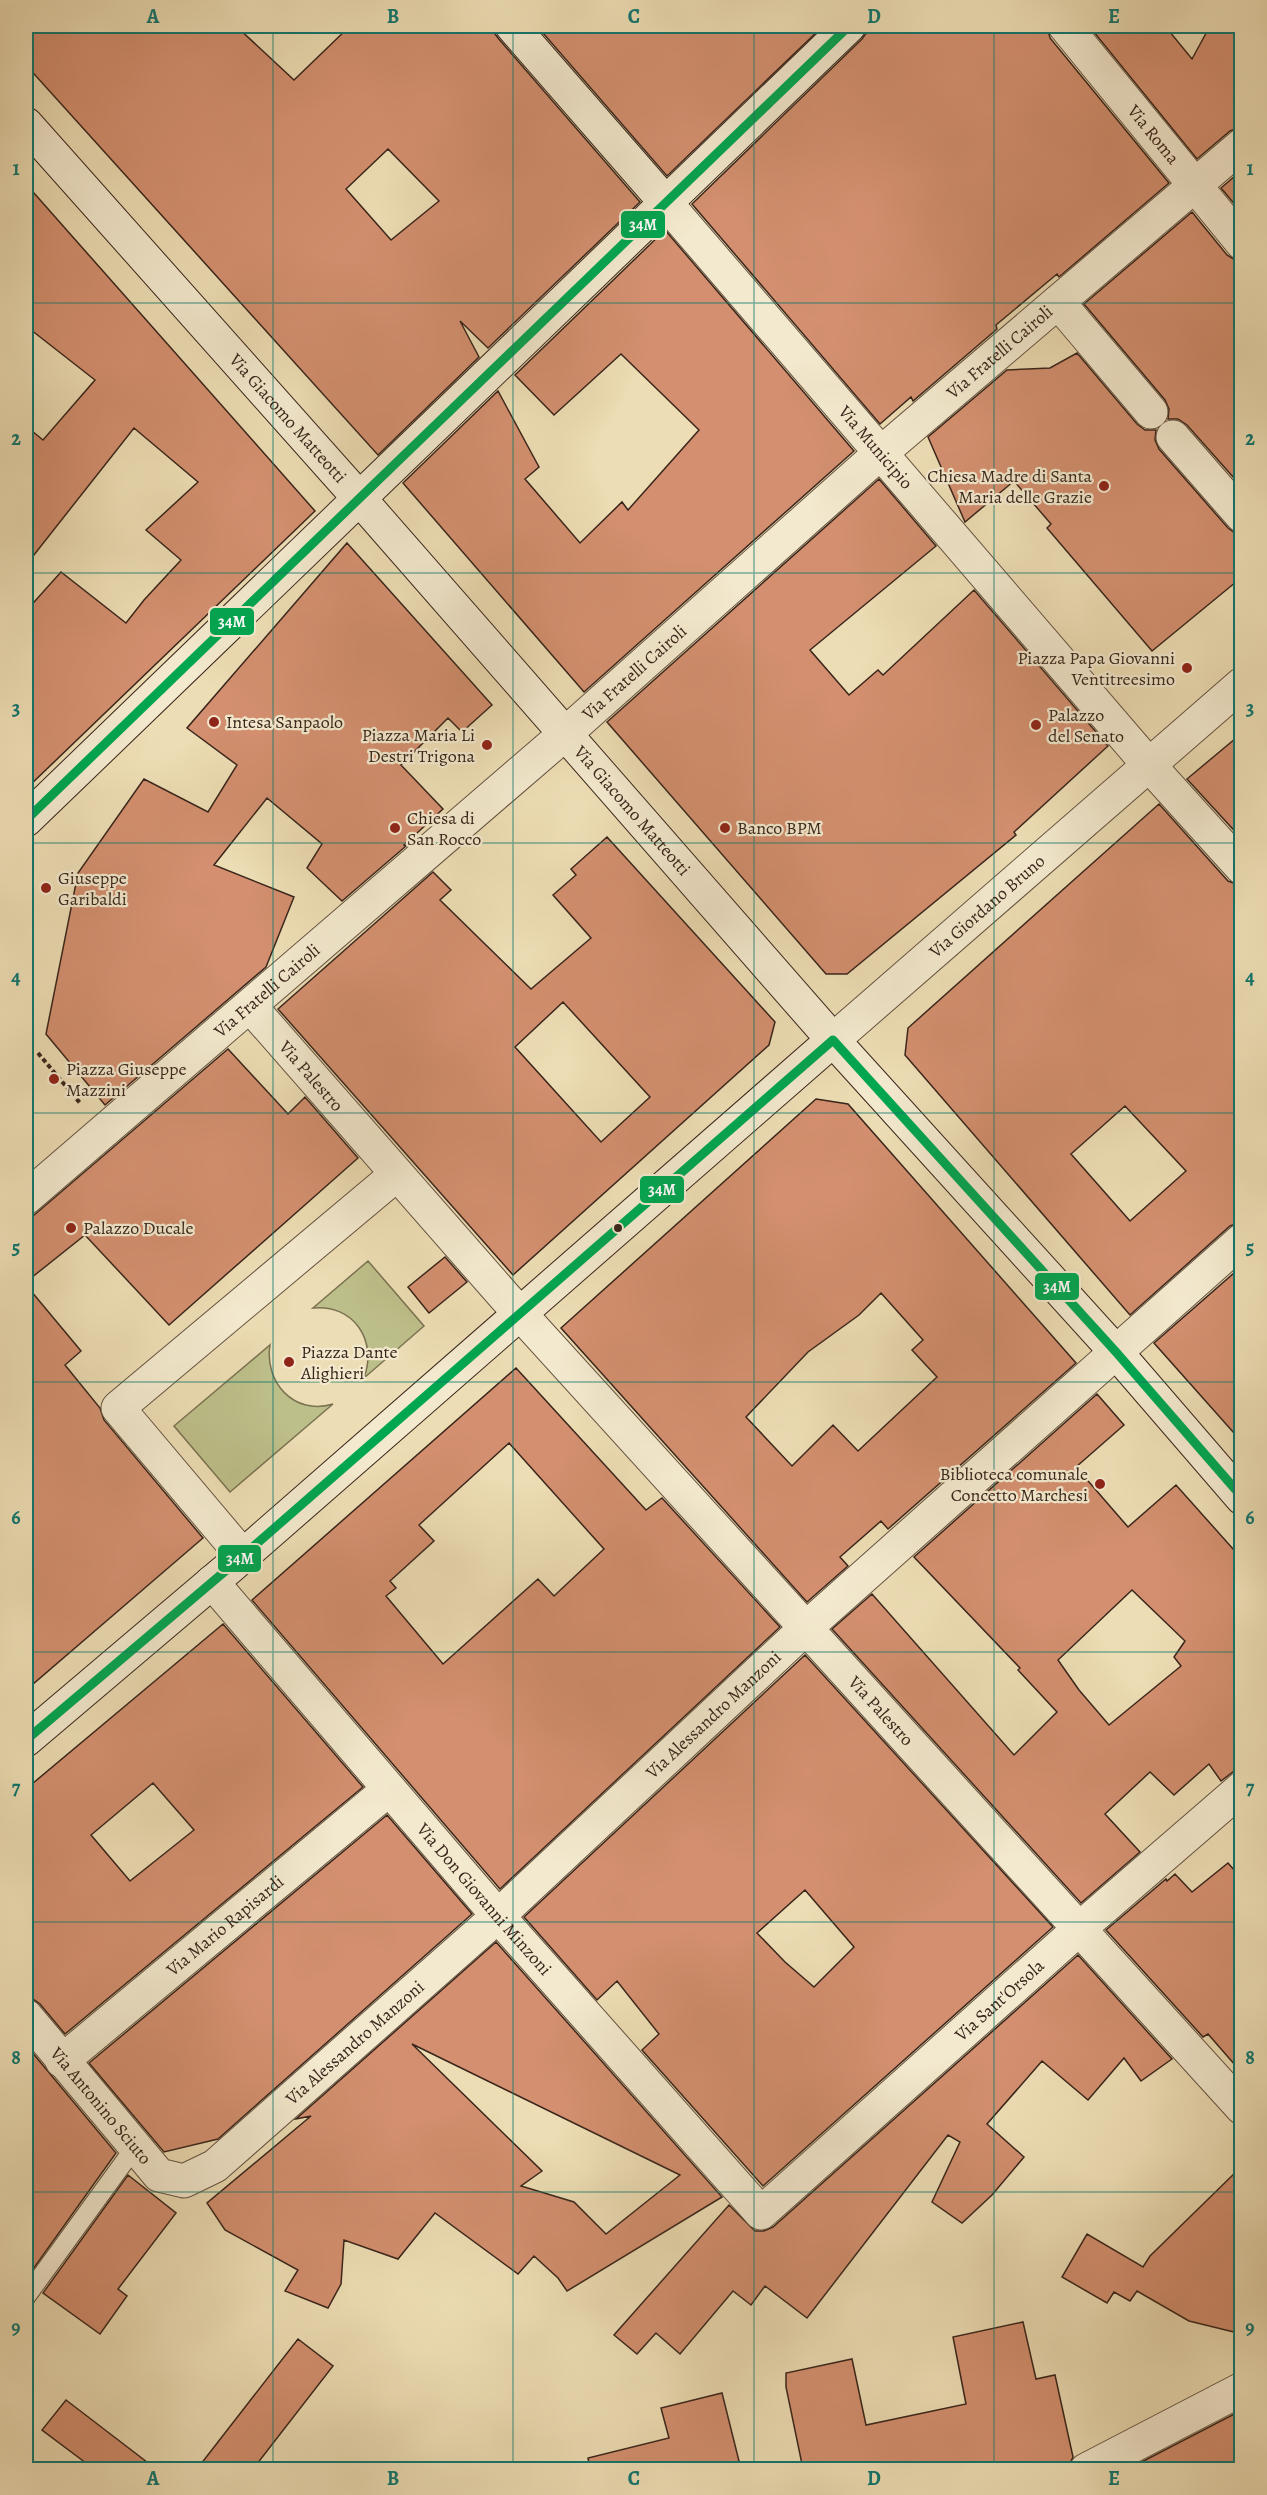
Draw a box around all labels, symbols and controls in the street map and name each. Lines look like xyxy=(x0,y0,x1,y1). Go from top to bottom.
text: A xyxy=(146,3,160,30)
text: B xyxy=(387,3,399,30)
text: C xyxy=(628,3,640,30)
text: D xyxy=(867,3,881,30)
text: E xyxy=(1108,3,1120,30)
street label: Via Roma xyxy=(1121,99,1185,170)
text: 1 xyxy=(12,155,20,182)
text: 1 xyxy=(1246,155,1254,182)
line badge: 34M xyxy=(620,210,666,239)
text: 34M xyxy=(629,214,657,236)
street label: Via Fratelli Cairoli xyxy=(941,300,1058,405)
street label: Via Giacomo Matteotti xyxy=(223,348,352,488)
street label: Via Municipio xyxy=(832,400,919,494)
text: 2 xyxy=(11,425,21,452)
text: 2 xyxy=(1245,425,1255,452)
place label: Chiesa Madre di Santa Maria delle Grazie xyxy=(927,464,1093,509)
marker: Chiesa Madre di Santa Maria delle Grazie xyxy=(1097,479,1111,493)
line badge: 34M xyxy=(209,607,255,636)
text: 34M xyxy=(218,611,246,633)
street label: Via Fratelli Cairoli xyxy=(576,619,692,726)
place label: Piazza Papa Giovanni Ventitreesimo xyxy=(1018,646,1175,691)
marker: Piazza Papa Giovanni Ventitreesimo xyxy=(1180,661,1194,675)
text: 3 xyxy=(12,695,20,722)
text: 3 xyxy=(1246,695,1254,722)
place label: Palazzo del Senato xyxy=(1048,703,1124,748)
place label: Intesa Sanpaolo xyxy=(226,710,343,734)
marker: Intesa Sanpaolo xyxy=(207,715,221,729)
marker: Palazzo del Senato xyxy=(1029,718,1043,732)
place label: Piazza Maria Li Destri Trigona xyxy=(362,723,476,768)
marker: Piazza Maria Li Destri Trigona xyxy=(480,738,494,752)
street label: Via Giacomo Matteotti xyxy=(568,740,696,881)
place label: Chiesa di San Rocco xyxy=(407,806,481,851)
place label: Banco BPM xyxy=(737,816,822,840)
marker: Chiesa di San Rocco xyxy=(388,821,402,835)
marker: Banco BPM xyxy=(718,821,732,835)
street label: Via Giordano Bruno xyxy=(923,849,1050,964)
place label: Giuseppe Garibaldi xyxy=(58,866,127,911)
marker: Giuseppe Garibaldi xyxy=(39,881,53,895)
street label: Via Fratelli Cairoli xyxy=(208,938,325,1044)
text: 4 xyxy=(11,964,21,991)
text: 4 xyxy=(1245,964,1255,991)
street label: Via Palestro xyxy=(273,1035,349,1116)
place label: Piazza Giuseppe Mazzini xyxy=(66,1057,187,1102)
marker: Piazza Giuseppe Mazzini xyxy=(47,1072,61,1086)
line badge: 34M xyxy=(639,1175,685,1204)
text: 34M xyxy=(648,1179,676,1201)
place label: Palazzo Ducale xyxy=(83,1216,194,1240)
marker: Palazzo Ducale xyxy=(64,1221,78,1235)
unlabelled marker xyxy=(612,1222,624,1234)
text: 5 xyxy=(12,1234,20,1261)
text: 5 xyxy=(1246,1234,1254,1261)
line badge: 34M xyxy=(1034,1272,1080,1301)
text: 34M xyxy=(1043,1276,1071,1298)
place label: Piazza Dante Alighieri xyxy=(300,1340,398,1385)
marker: Piazza Dante Alighieri xyxy=(282,1355,296,1369)
place label: Biblioteca comunale Concetto Marchesi xyxy=(940,1462,1088,1507)
marker: Biblioteca comunale Concetto Marchesi xyxy=(1093,1477,1107,1491)
text: 6 xyxy=(11,1504,21,1531)
text: 6 xyxy=(1245,1504,1255,1531)
line badge: 34M xyxy=(217,1544,262,1573)
text: 34M xyxy=(226,1548,254,1570)
street label: Via Alessandro Manzoni xyxy=(640,1645,786,1784)
street label: Via Palestro xyxy=(842,1670,919,1751)
text: 7 xyxy=(12,1774,21,1801)
text: 7 xyxy=(1246,1774,1255,1801)
street label: Via Don Giovanni Minzoni xyxy=(411,1817,557,1981)
street label: Via Mario Rapisardi xyxy=(160,1870,289,1982)
street label: Via Sant'Orsola xyxy=(949,1953,1050,2047)
street label: Via Alessandro Manzoni xyxy=(280,1975,429,2111)
street label: Via Antonino Sciuto xyxy=(44,2041,157,2170)
text: 8 xyxy=(11,2044,21,2071)
text: 8 xyxy=(1245,2044,1255,2071)
text: 9 xyxy=(11,2314,21,2341)
text: 9 xyxy=(1245,2314,1255,2341)
text: A xyxy=(146,2465,160,2492)
text: B xyxy=(387,2465,399,2492)
text: C xyxy=(628,2465,640,2492)
text: D xyxy=(867,2465,881,2492)
text: E xyxy=(1108,2465,1120,2492)

